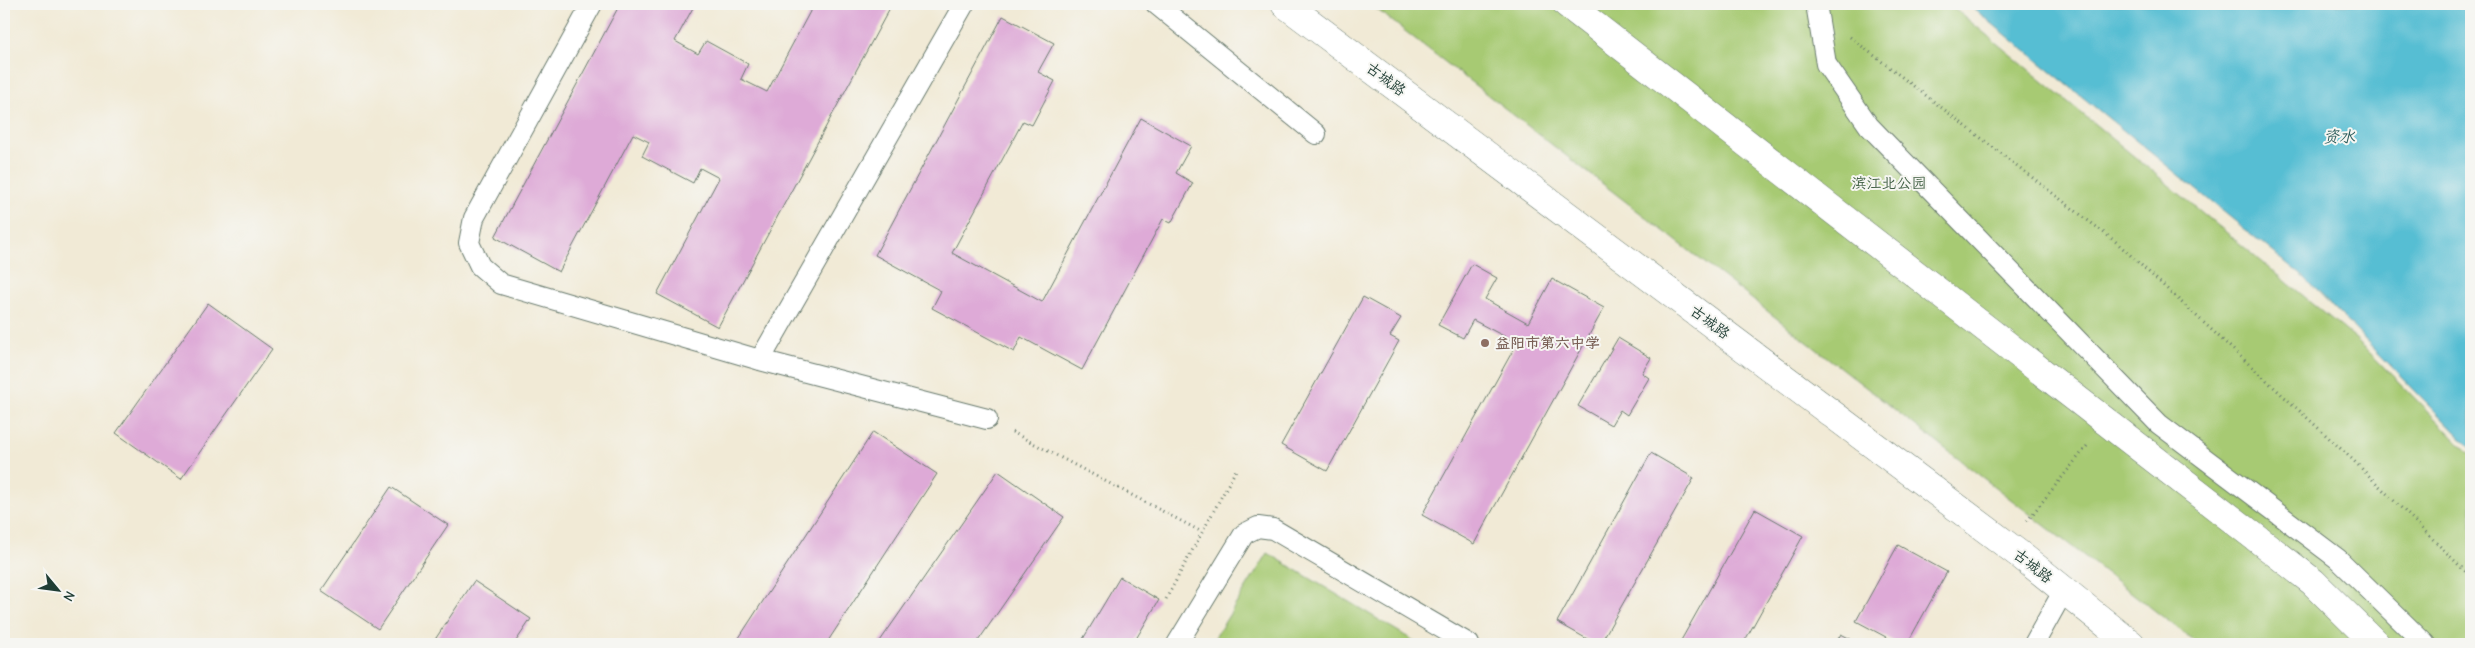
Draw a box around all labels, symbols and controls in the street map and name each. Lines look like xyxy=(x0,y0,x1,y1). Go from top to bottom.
street label: 古城路 xyxy=(1363,58,1409,100)
water label: 资水 xyxy=(2323,128,2356,146)
park label: 滨江北公园 xyxy=(1851,174,1927,192)
street label: 古城路 xyxy=(1687,301,1733,343)
place label: 益阳市第六中学 xyxy=(1495,334,1600,352)
marker: 益阳市第六中学 xyxy=(1479,337,1491,349)
street label: 古城路 xyxy=(2010,545,2056,587)
north arrow xyxy=(32,566,82,616)
text: N xyxy=(59,588,79,604)

